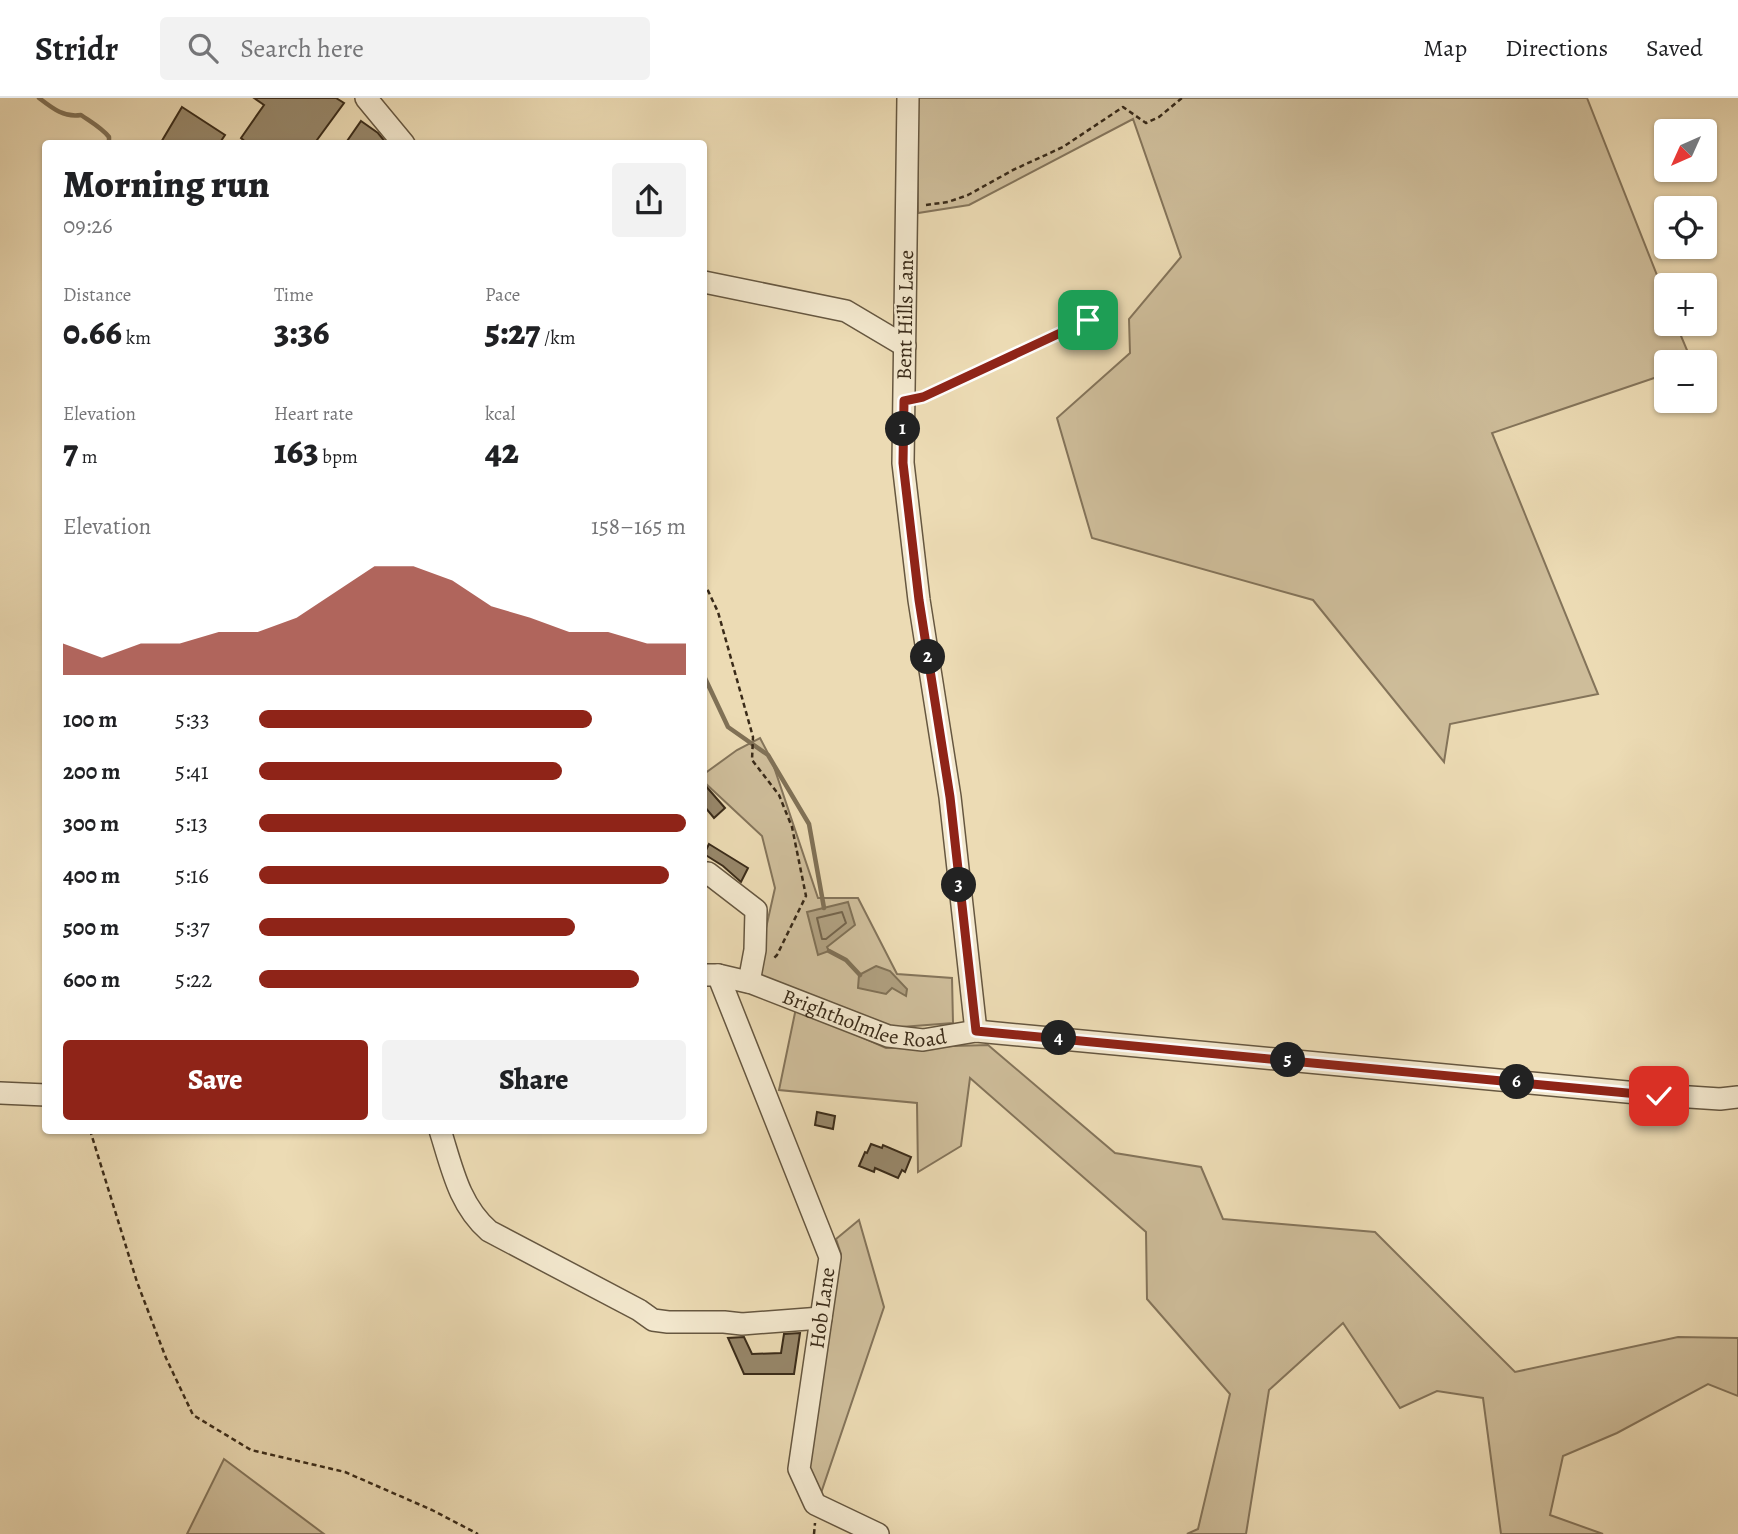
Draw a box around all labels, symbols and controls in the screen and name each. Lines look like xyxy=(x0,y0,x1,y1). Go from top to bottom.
search box xyxy=(160,17,650,80)
text: Stridr xyxy=(35,26,118,71)
icon: search xyxy=(184,29,222,67)
text: Search here xyxy=(240,31,364,66)
text: Map xyxy=(1423,32,1467,64)
text: Directions xyxy=(1505,32,1608,64)
text: Saved xyxy=(1646,32,1703,64)
north arrow xyxy=(1654,119,1717,182)
map controls xyxy=(1654,119,1717,413)
text: Morning run xyxy=(63,158,270,210)
button: share xyxy=(612,163,686,237)
button: locate xyxy=(1654,196,1717,259)
text: 09:26 xyxy=(63,210,113,241)
street label: Bent Hills Lane xyxy=(890,250,920,380)
button: + xyxy=(1654,273,1717,336)
text: Distance xyxy=(63,282,131,308)
text: Time xyxy=(274,282,313,308)
text: Pace xyxy=(485,282,520,308)
pin xyxy=(1058,290,1118,350)
icon: arrive xyxy=(1069,301,1107,339)
text: 0.66 xyxy=(63,308,122,356)
text: 3:36 xyxy=(274,308,329,356)
text: 5:27 xyxy=(485,308,540,356)
text: km xyxy=(122,325,151,351)
text: /km xyxy=(540,325,576,351)
button: − xyxy=(1654,350,1717,413)
text: Elevation xyxy=(63,401,136,427)
text: Heart rate xyxy=(274,401,353,427)
text: kcal xyxy=(485,401,515,427)
pin: 1 xyxy=(886,412,920,446)
text: 1 xyxy=(899,415,906,441)
text: 7 xyxy=(63,427,78,475)
text: 163 xyxy=(274,427,319,475)
text: 42 xyxy=(485,427,519,475)
text: m xyxy=(78,444,98,470)
text: bpm xyxy=(319,444,358,470)
text: Elevation xyxy=(63,511,151,542)
text: 158–165 m xyxy=(591,511,686,542)
pin: 2 xyxy=(911,640,946,674)
text: 2 xyxy=(923,643,932,669)
text: 100 m xyxy=(63,704,118,735)
text: 5:33 xyxy=(175,704,210,735)
text: 200 m xyxy=(63,756,121,787)
text: 5:41 xyxy=(175,756,209,787)
text: 300 m xyxy=(63,808,119,839)
text: 5:13 xyxy=(175,808,208,839)
text: 400 m xyxy=(63,860,120,891)
text: 5:16 xyxy=(175,860,209,891)
pin: 3 xyxy=(942,868,976,902)
text: 3 xyxy=(954,871,963,897)
text: 500 m xyxy=(63,912,119,943)
text: 5:37 xyxy=(175,912,210,943)
text: 600 m xyxy=(63,964,120,995)
text: 5:22 xyxy=(175,964,212,995)
street label: Brightholmlee Road xyxy=(778,982,949,1054)
pin: 4 xyxy=(1042,1020,1076,1056)
text: 4 xyxy=(1054,1024,1063,1050)
button: Save xyxy=(63,1040,368,1120)
button: Share xyxy=(382,1040,686,1120)
pin: 5 xyxy=(1270,1042,1306,1077)
text: 5 xyxy=(1283,1046,1292,1072)
pin: 6 xyxy=(1500,1065,1534,1100)
pin xyxy=(1629,1066,1689,1126)
text: 6 xyxy=(1512,1068,1521,1094)
icon: check xyxy=(1640,1077,1678,1115)
street label: Hob Lane xyxy=(802,1265,842,1351)

